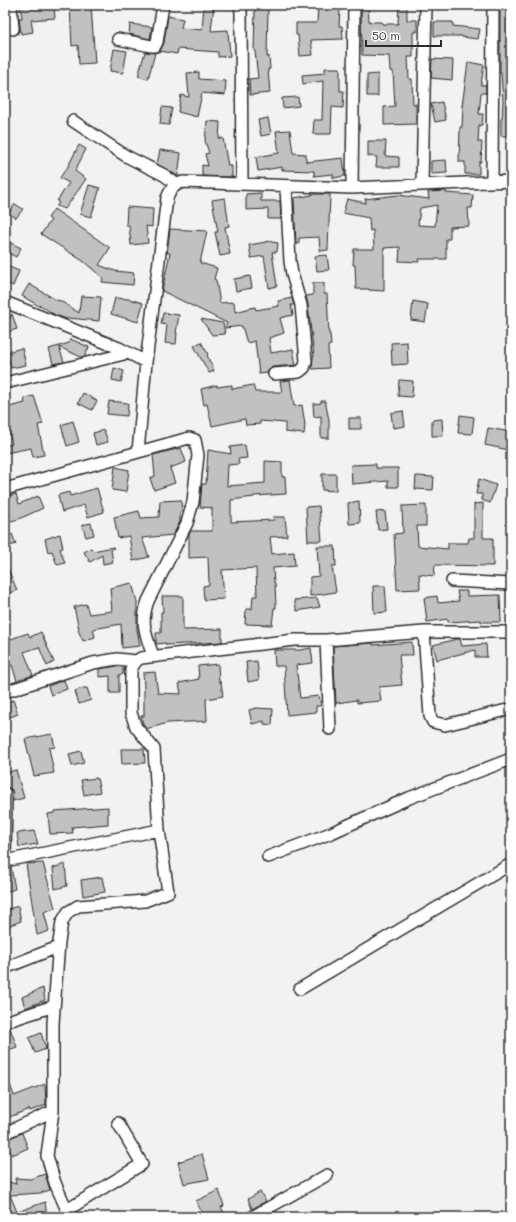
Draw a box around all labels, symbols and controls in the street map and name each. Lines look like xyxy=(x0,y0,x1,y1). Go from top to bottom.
scale bar xyxy=(366,22,441,48)
text: 50 m xyxy=(372,27,400,43)

